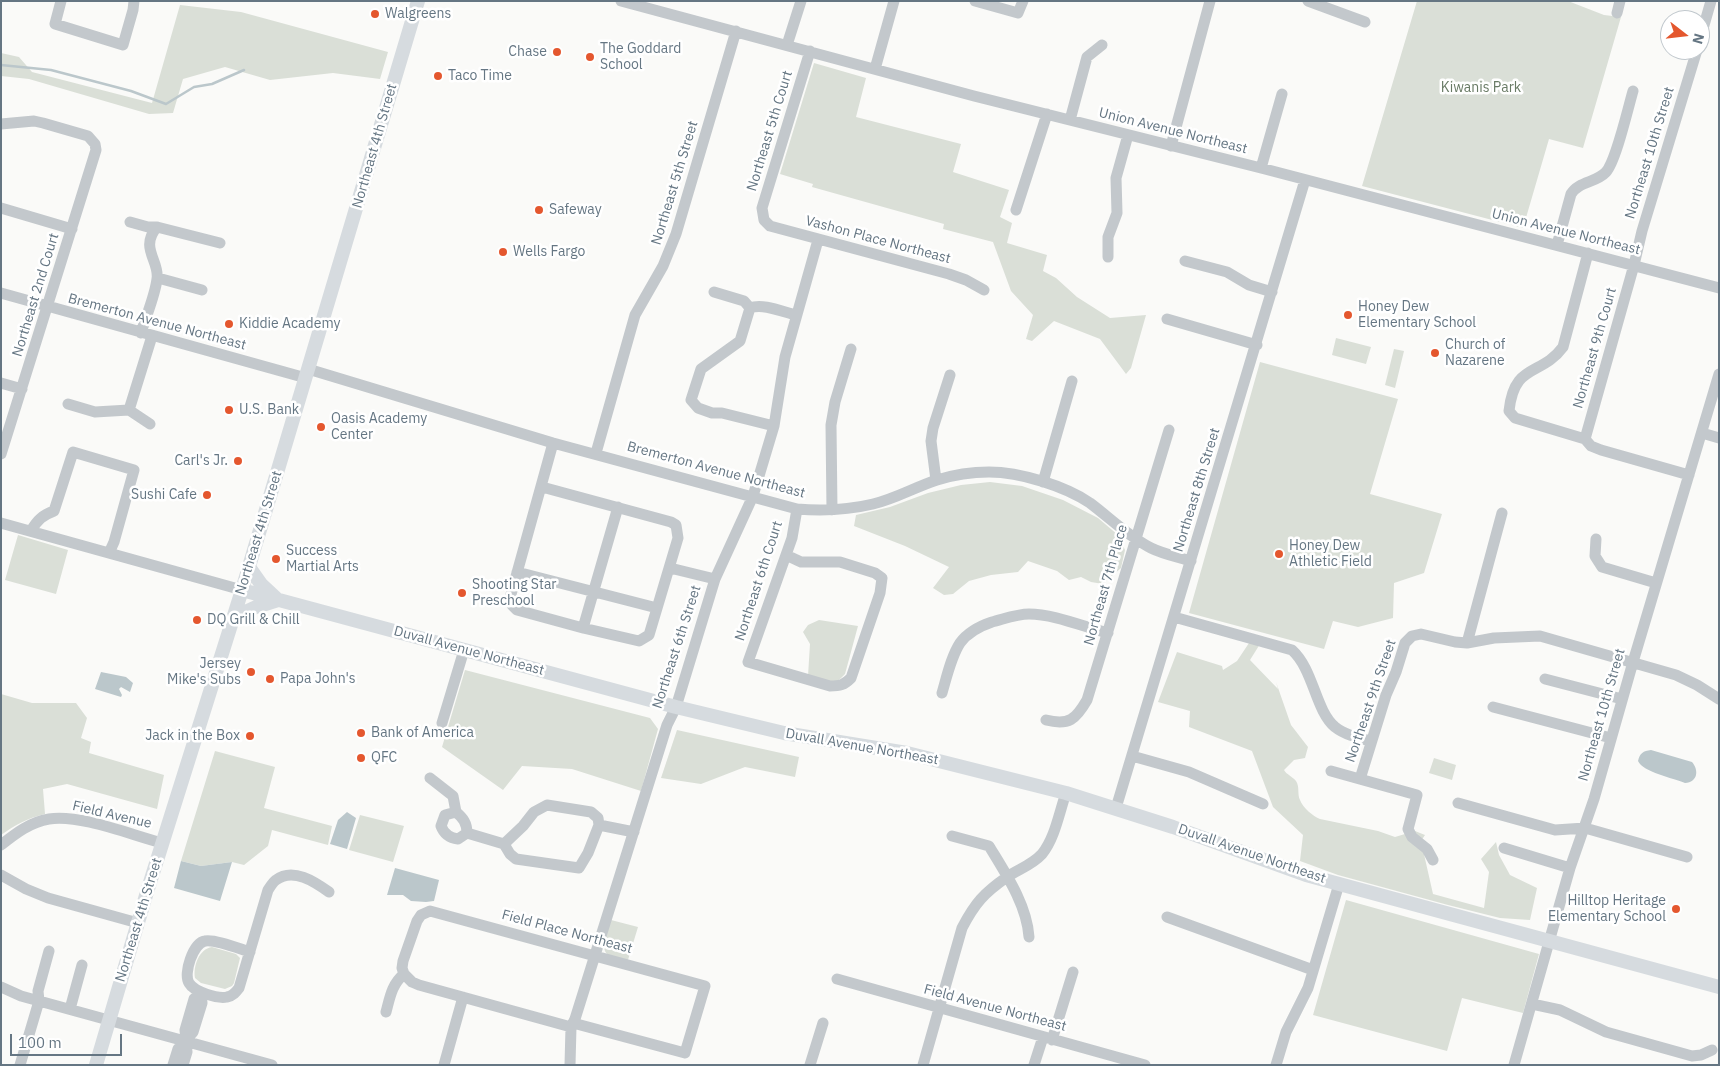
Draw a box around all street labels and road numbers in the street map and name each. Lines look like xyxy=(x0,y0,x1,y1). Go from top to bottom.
street label: Northeast 5th Court xyxy=(744,69,796,193)
street label: Northeast 4th Street xyxy=(349,82,401,210)
street label: Northeast 10th Street xyxy=(1622,85,1678,221)
street label: Union Avenue Northeast xyxy=(1097,104,1249,158)
street label: Northeast 5th Street xyxy=(648,119,702,247)
street label: Union Avenue Northeast xyxy=(1490,205,1642,259)
street label: Vashon Place Northeast xyxy=(803,213,953,267)
street label: Northeast 2nd Court xyxy=(9,231,63,359)
street label: Northeast 9th Court xyxy=(1570,286,1620,410)
street label: Bremerton Avenue Northeast xyxy=(66,290,248,354)
street label: Northeast 8th Street xyxy=(1170,426,1224,554)
street label: Bremerton Avenue Northeast xyxy=(625,438,807,502)
street label: Northeast 4th Street xyxy=(232,469,286,597)
street label: Northeast 6th Court xyxy=(732,519,786,643)
street label: Northeast 7th Place xyxy=(1081,523,1131,647)
street label: Northeast 6th Street xyxy=(649,583,705,711)
street label: Duvall Avenue Northeast xyxy=(392,623,546,679)
street label: Northeast 9th Street xyxy=(1342,637,1400,765)
street label: Northeast 10th Street xyxy=(1575,647,1629,783)
street label: Duvall Avenue Northeast xyxy=(784,725,940,769)
street label: Field Avenue xyxy=(71,798,153,832)
street label: Duvall Avenue Northeast xyxy=(1176,821,1328,887)
street label: Northeast 4th Street xyxy=(112,856,166,984)
street label: Field Place Northeast xyxy=(500,906,634,958)
street label: Field Avenue Northeast xyxy=(922,981,1068,1035)

